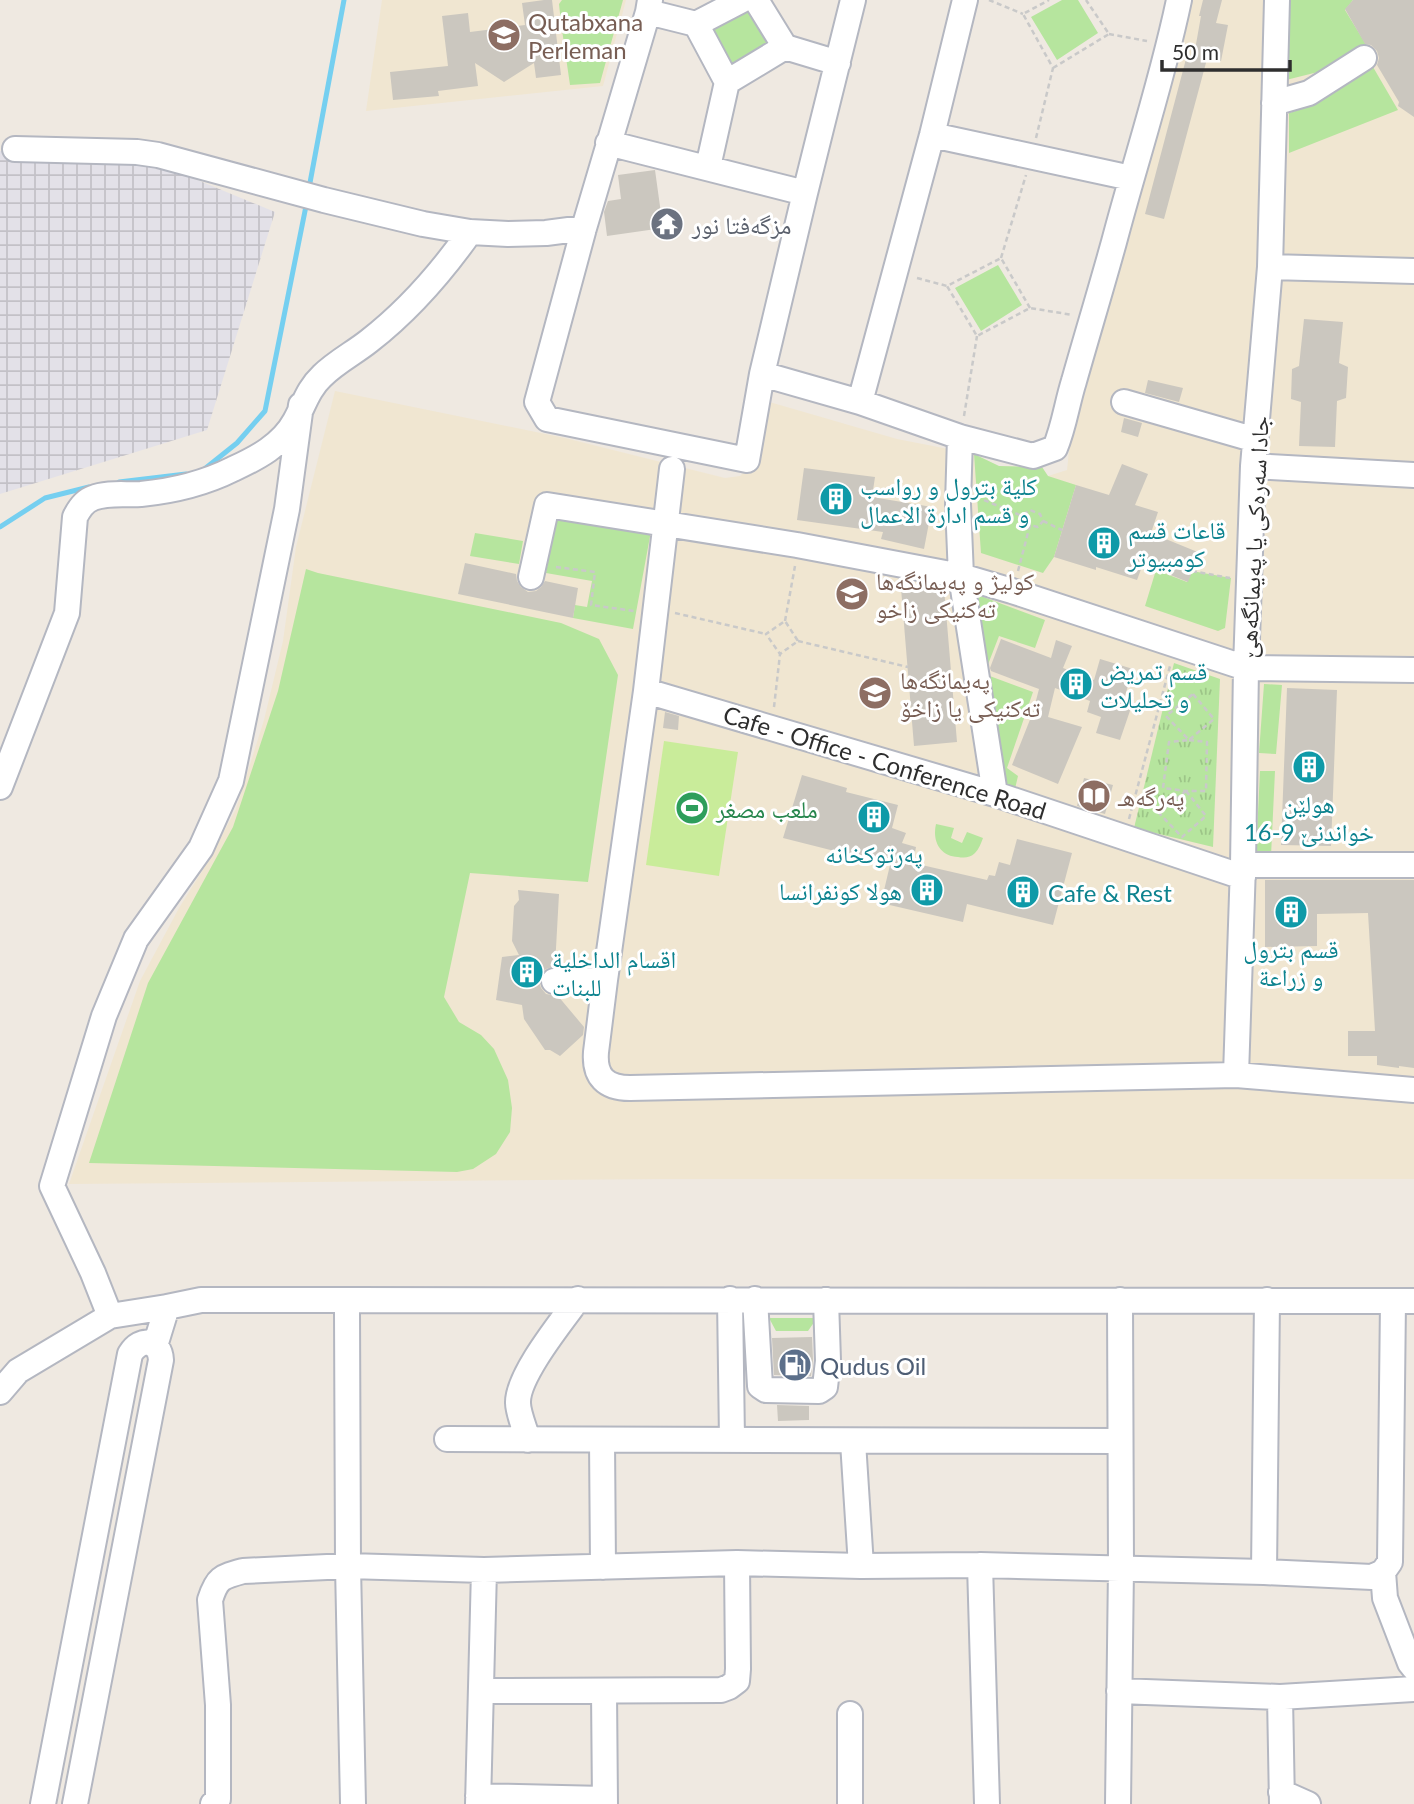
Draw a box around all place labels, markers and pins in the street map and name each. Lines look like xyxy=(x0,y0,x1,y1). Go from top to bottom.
place label: Qutabxana Perleman xyxy=(528,7,643,64)
school or university icon: Qutabxana Perleman xyxy=(485,16,523,54)
temple icon: مزگەفتا نور xyxy=(648,205,686,243)
place label: مزگەفتا نور xyxy=(691,210,791,239)
place label: كلية بترول و رواسب و قسم ادارة الاعمال xyxy=(860,471,1037,531)
building icon: كلية بترول و رواسب و قسم ادارة الاعمال xyxy=(817,480,855,518)
place label: قاعات قسم کومبیوتر xyxy=(1127,515,1226,572)
building icon: قاعات قسم کومبیوتر xyxy=(1085,524,1123,562)
place label: كوليژ و په‌يمانگه‌ها ته‌كنيكى زاخو xyxy=(876,566,1034,624)
school or university icon: كوليژ و په‌يمانگه‌ها ته‌كنيكى زاخو xyxy=(833,575,871,613)
place label: قسم تمریض و تحلیلات xyxy=(1100,656,1207,713)
place label: پەیمانگەها تەکنیکی یا زاخۆ xyxy=(900,665,1040,723)
building icon: قسم تمریض و تحلیلات xyxy=(1057,665,1095,703)
school or university icon: پەیمانگەها تەکنیکی یا زاخۆ xyxy=(856,674,894,712)
building icon: هولێن خواندنێ 9-16 xyxy=(1290,748,1328,786)
library icon: په‌رگه‌هـ xyxy=(1075,777,1113,815)
place label: په‌رگه‌هـ xyxy=(1117,782,1184,812)
sports icon: ملعب مصغر xyxy=(673,789,711,827)
place label: هولێن خواندنێ 9-16 xyxy=(1244,789,1374,847)
place label: ملعب مصغر xyxy=(715,794,818,823)
building icon: په‌رتوكخانه‌ xyxy=(855,798,893,836)
place label: په‌رتوكخانه‌ xyxy=(825,839,923,869)
building icon: هولا كونفرانسا xyxy=(908,871,946,909)
building icon: Cafe & Rest xyxy=(1004,873,1042,911)
place label: هولا كونفرانسا xyxy=(779,876,902,905)
place label: Cafe & Rest xyxy=(1048,878,1172,907)
building icon: قسم بترول و زراعة xyxy=(1272,893,1310,931)
place label: قسم بترول و زراعة xyxy=(1243,934,1339,991)
place label: اقسام الداخلیة للبنات xyxy=(552,944,676,1001)
building icon: اقسام الداخلیة للبنات xyxy=(508,953,546,991)
fuel station icon: Qudus Oil xyxy=(776,1346,814,1384)
place label: Qudus Oil xyxy=(820,1351,926,1380)

